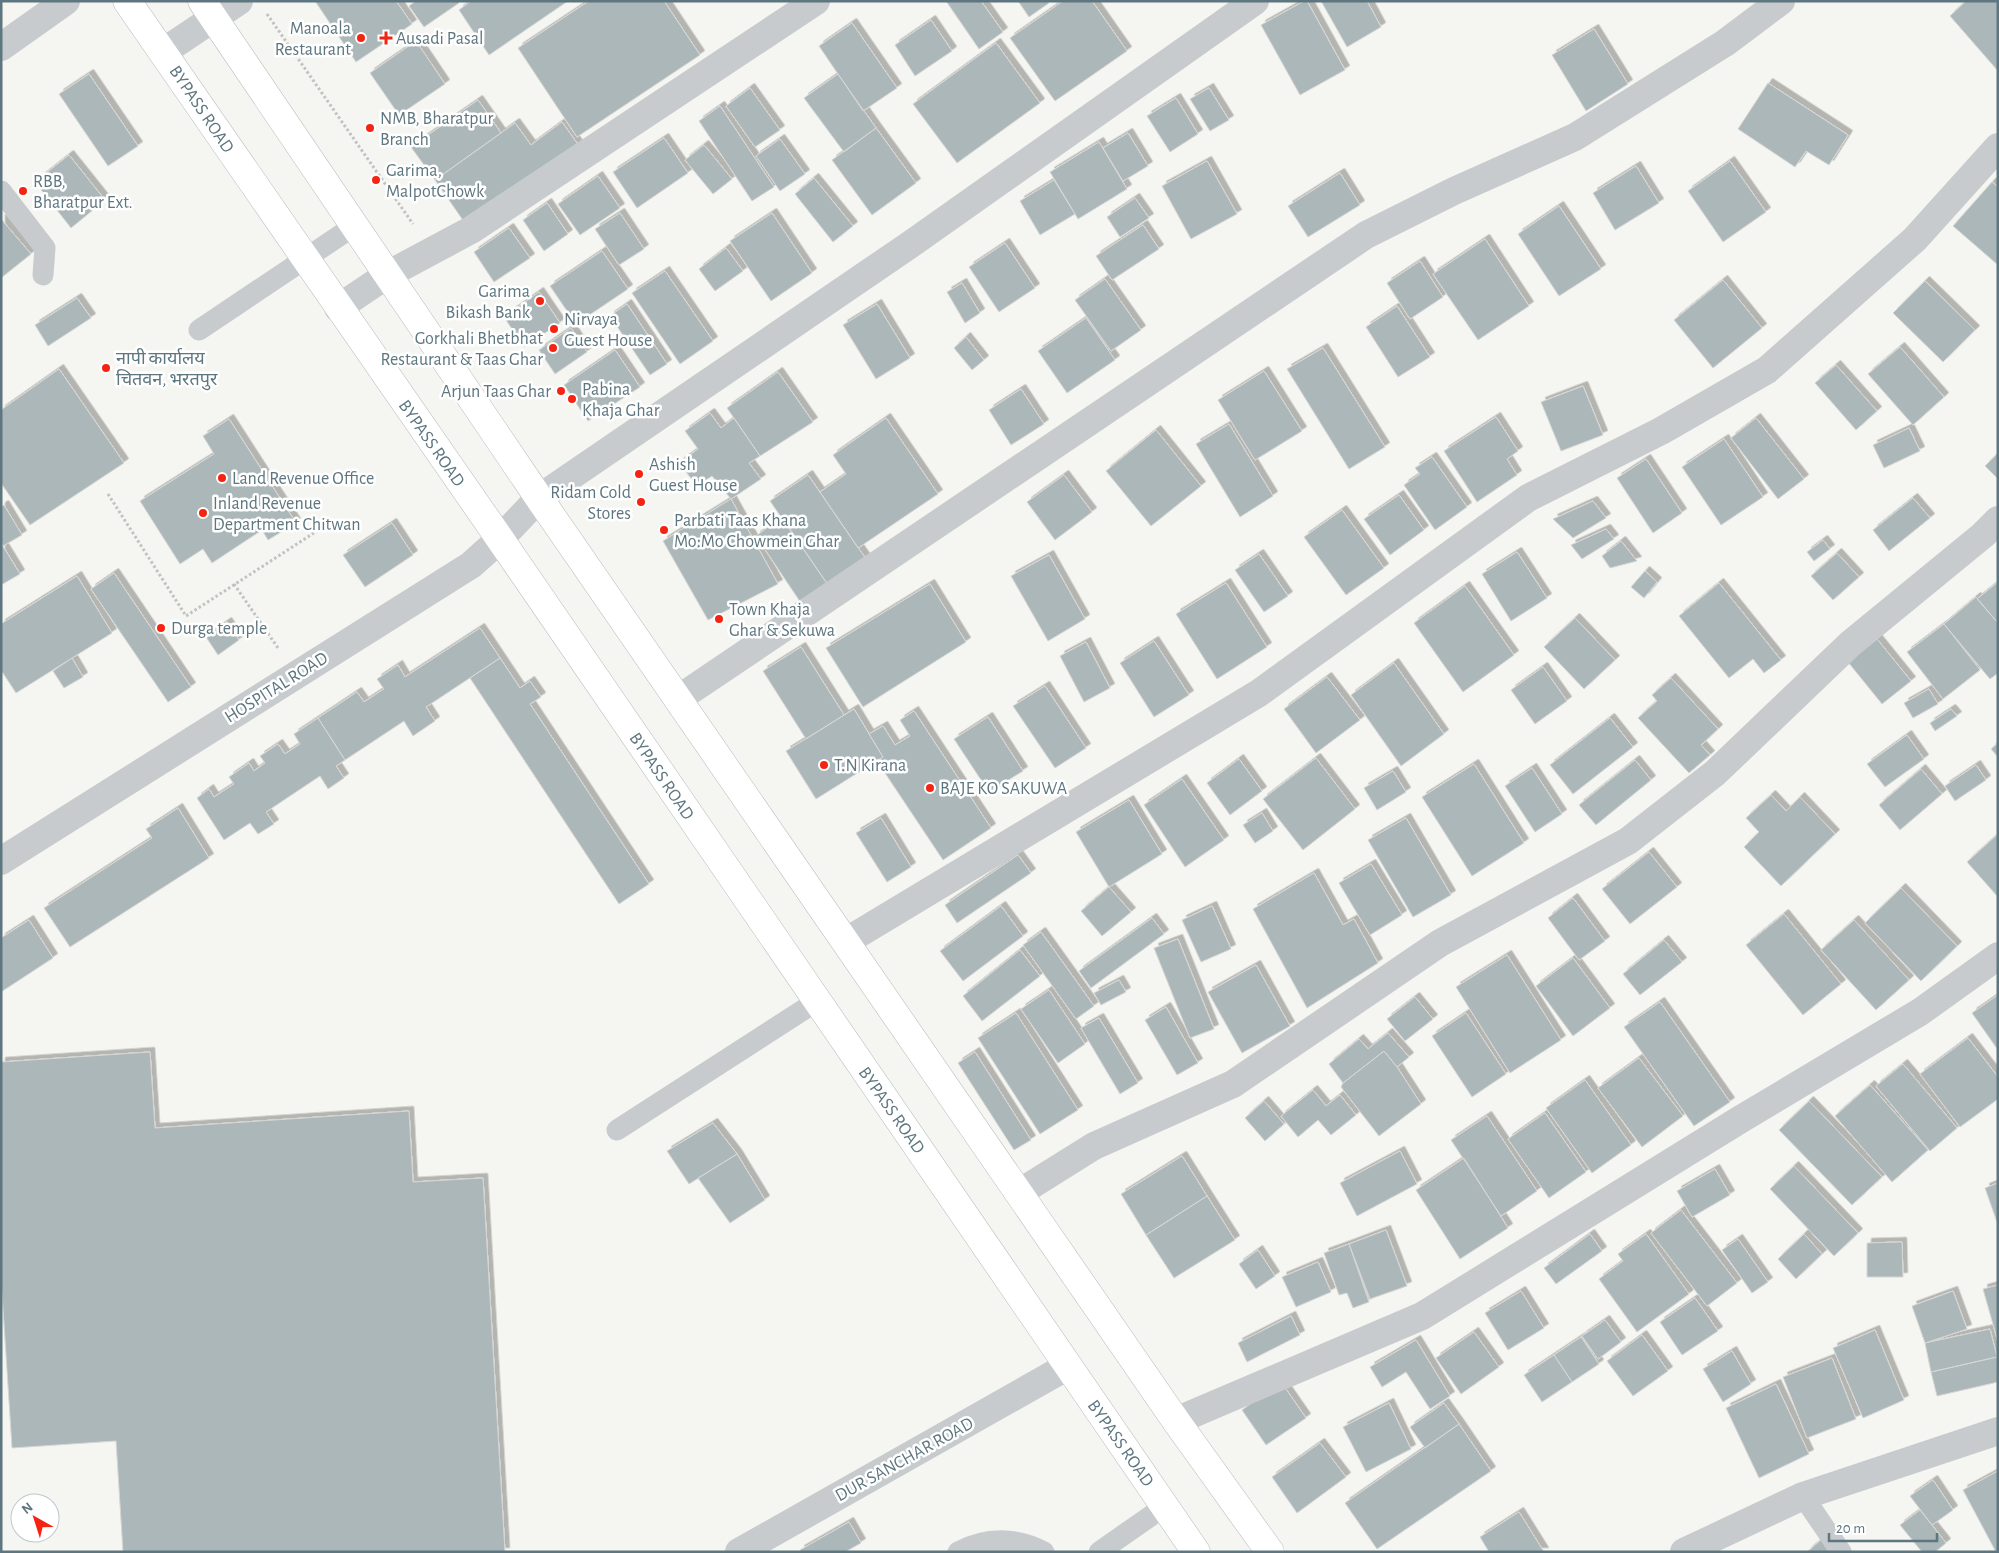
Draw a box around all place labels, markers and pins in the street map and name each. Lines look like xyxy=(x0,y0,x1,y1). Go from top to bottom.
place label: Manoala Restaurant xyxy=(275,20,351,59)
place label: Ausadi Pasal xyxy=(396,30,483,48)
marker: Manoala Restaurant xyxy=(355,32,367,44)
marker: Ausadi Pasal xyxy=(380,32,392,44)
place label: NMB, Bharatpur Branch xyxy=(380,110,494,149)
marker: NMB, Bharatpur Branch xyxy=(364,122,376,134)
place label: Garima, MalpotChowk xyxy=(386,162,485,201)
place label: RBB, Bharatpur Ext. xyxy=(33,173,133,212)
marker: Garima, MalpotChowk xyxy=(370,174,382,186)
marker: RBB, Bharatpur Ext. xyxy=(17,185,29,197)
place label: Garima Bikash Bank xyxy=(446,283,531,322)
marker: Garima Bikash Bank xyxy=(534,295,546,307)
place label: Nirvaya Guest House xyxy=(564,311,652,350)
marker: Nirvaya Guest House xyxy=(548,323,560,335)
place label: Gorkhali Bhetbhat Restaurant & Taas Ghar xyxy=(381,330,543,369)
marker: Gorkhali Bhetbhat Restaurant & Taas Ghar xyxy=(547,342,559,354)
place label: नापी कार्यालय चितवन, भरतपुर xyxy=(116,347,218,391)
marker: नापी कार्यालय चितवन, भरतपुर xyxy=(100,362,112,374)
place label: Pabina Khaja Ghar xyxy=(582,381,660,420)
place label: Arjun Taas Ghar xyxy=(441,383,551,401)
marker: Arjun Taas Ghar xyxy=(555,385,567,397)
marker: Pabina Khaja Ghar xyxy=(566,393,578,405)
place label: Ashish Guest House xyxy=(649,456,737,495)
marker: Ashish Guest House xyxy=(633,468,645,480)
place label: Land Revenue Office xyxy=(232,470,374,488)
marker: Land Revenue Office xyxy=(216,472,228,484)
place label: Ridam Cold Stores xyxy=(550,484,631,523)
place label: Inland Revenue Department Chitwan xyxy=(213,495,361,534)
marker: Ridam Cold Stores xyxy=(635,496,647,508)
marker: Inland Revenue Department Chitwan xyxy=(197,507,209,519)
place label: Parbati Taas Khana Mo:Mo Chowmein Ghar xyxy=(674,512,839,551)
marker: Parbati Taas Khana Mo:Mo Chowmein Ghar xyxy=(658,524,670,536)
place label: Town Khaja Ghar & Sekuwa xyxy=(729,601,835,640)
marker: Town Khaja Ghar & Sekuwa xyxy=(713,613,725,625)
place label: Durga temple xyxy=(171,620,267,638)
marker: Durga temple xyxy=(155,622,167,634)
place label: T.N Kirana xyxy=(834,757,906,775)
marker: T.N Kirana xyxy=(818,759,830,771)
place label: BAJE KO SAKUWA xyxy=(940,780,1068,798)
marker: BAJE KO SAKUWA xyxy=(924,782,936,794)

